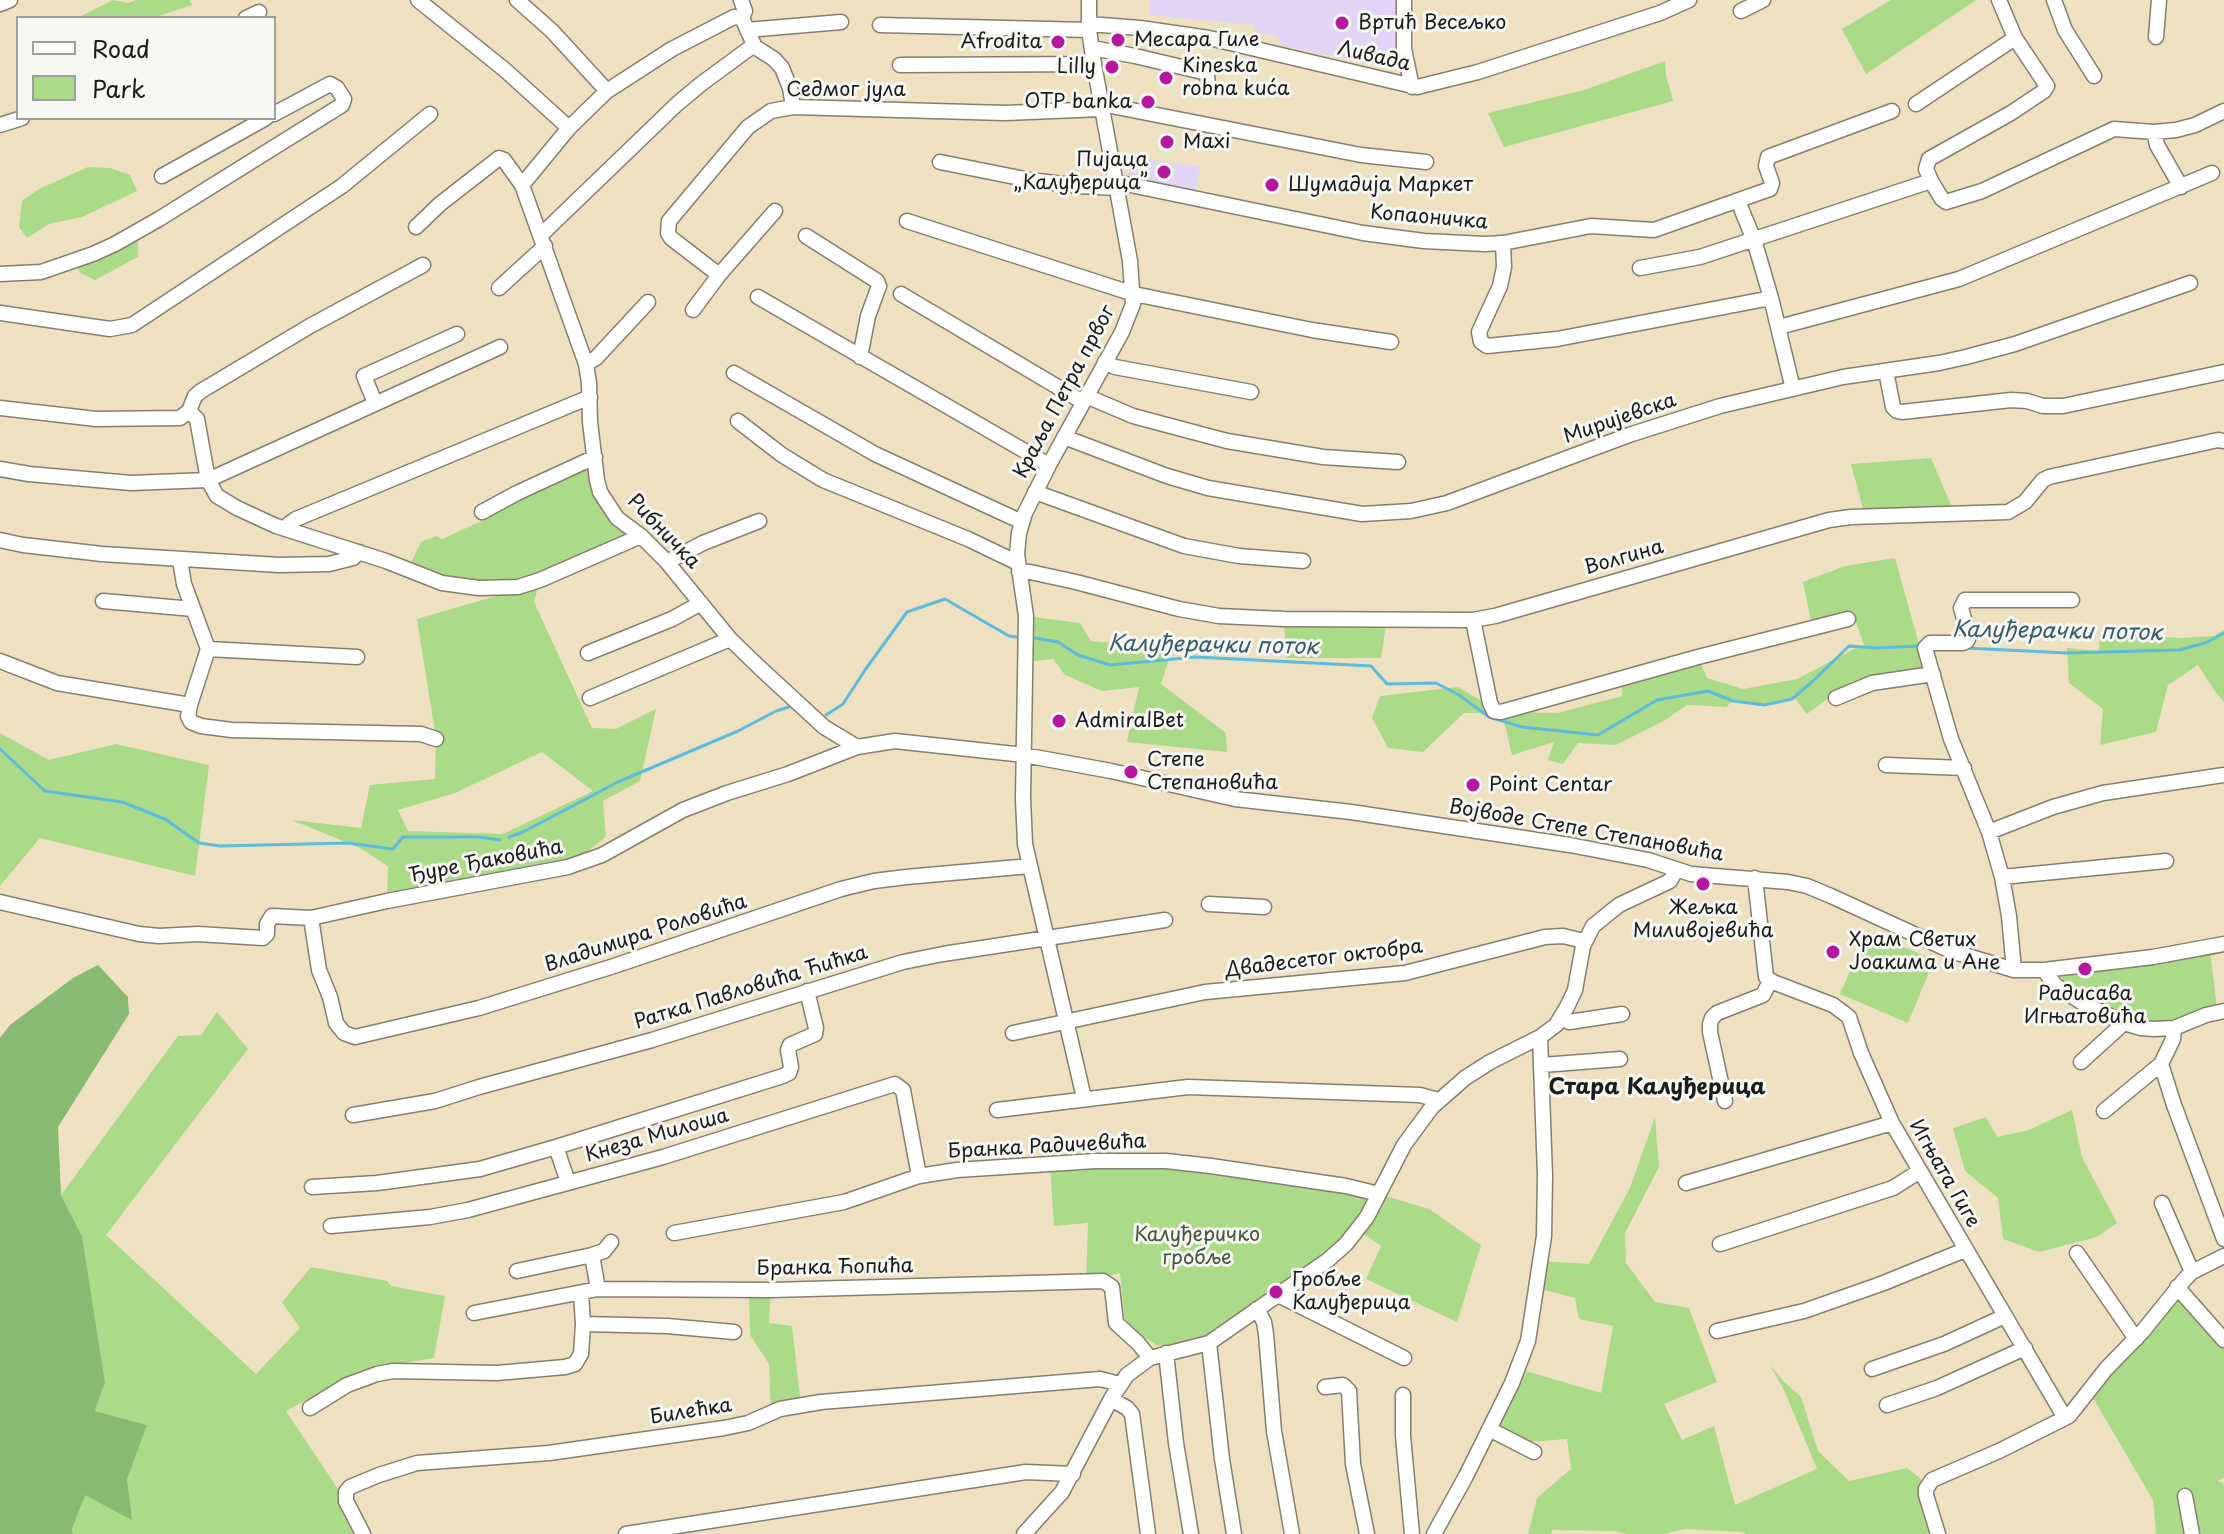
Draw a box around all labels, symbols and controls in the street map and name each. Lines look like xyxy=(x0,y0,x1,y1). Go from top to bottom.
place label: Вртић Весељко xyxy=(1358,11,1506,35)
marker: Вртић Весељко xyxy=(1333,14,1351,32)
legend xyxy=(16,16,276,120)
place label: Месара Гиле xyxy=(1134,28,1259,52)
text: Road xyxy=(92,30,150,66)
place label: Afrodita xyxy=(961,30,1042,54)
marker: Месара Гиле xyxy=(1109,31,1127,49)
marker: Afrodita xyxy=(1049,33,1067,51)
street label: Ливада xyxy=(1335,37,1413,77)
place label: Kineska robna kuća xyxy=(1182,54,1289,101)
place label: Lilly xyxy=(1057,55,1096,79)
marker: Lilly xyxy=(1103,58,1121,76)
marker: Kineska robna kuća xyxy=(1157,69,1175,87)
text: Park xyxy=(92,70,146,106)
street label: Седмог јула xyxy=(786,78,906,102)
place label: OTP banka xyxy=(1024,90,1132,114)
marker: OTP banka xyxy=(1139,93,1157,111)
place label: Maxi xyxy=(1183,130,1230,154)
marker: Maxi xyxy=(1158,133,1176,151)
place label: Пијаца „Калуђерица” xyxy=(1014,148,1148,195)
marker: Пијаца „Калуђерица” xyxy=(1155,163,1173,181)
place label: Шумадија Маркет xyxy=(1288,173,1473,197)
marker: Шумадија Маркет xyxy=(1263,176,1281,194)
street label: Копаоничка xyxy=(1369,201,1489,235)
street label: Краља Петра првог xyxy=(1009,301,1121,483)
street label: Миријевска xyxy=(1561,389,1679,449)
street label: Рибничка xyxy=(622,490,704,574)
street label: Волгина xyxy=(1582,535,1666,581)
water label: Калуђерачки поток xyxy=(1952,617,2162,647)
water label: Калуђерачки поток xyxy=(1108,631,1318,661)
place label: AdmiralBet xyxy=(1075,709,1184,733)
marker: AdmiralBet xyxy=(1050,712,1068,730)
place label: Степе Степановића xyxy=(1147,748,1278,795)
marker: Степе Степановића xyxy=(1122,763,1140,781)
place label: Point Centar xyxy=(1489,773,1612,797)
marker: Point Centar xyxy=(1464,776,1482,794)
street label: Војводе Степе Степановића xyxy=(1447,795,1725,867)
street label: Ђуре Ђаковића xyxy=(407,835,565,889)
marker: Жељка Миливојевића xyxy=(1694,875,1712,893)
street label: Владимира Роловића xyxy=(542,890,750,978)
place label: Жељка Миливојевића xyxy=(1633,896,1773,943)
place label: Храм Светих Јоакима и Ане xyxy=(1849,928,2000,975)
street label: Двадесетог октобра xyxy=(1224,935,1424,983)
street label: Ратка Павловића Ћићка xyxy=(632,941,870,1035)
marker: Храм Светих Јоакима и Ане xyxy=(1824,943,1842,961)
marker: Радисава Игњатовића xyxy=(2076,960,2094,978)
place label: Радисава Игњатовића xyxy=(2024,982,2146,1029)
district label: Стара Калуђерица xyxy=(1548,1075,1766,1101)
street label: Кнеза Милоша xyxy=(582,1104,732,1168)
street label: Игњата Гиге xyxy=(1903,1116,1985,1232)
street label: Бранка Радичевића xyxy=(947,1130,1147,1164)
park label: Калуђеричко гробље xyxy=(1134,1223,1260,1270)
street label: Бранка Ћопића xyxy=(757,1255,913,1281)
place label: Гробље Калуђерица xyxy=(1292,1268,1410,1315)
marker: Гробље Калуђерица xyxy=(1267,1283,1285,1301)
street label: Билећка xyxy=(648,1394,734,1430)

